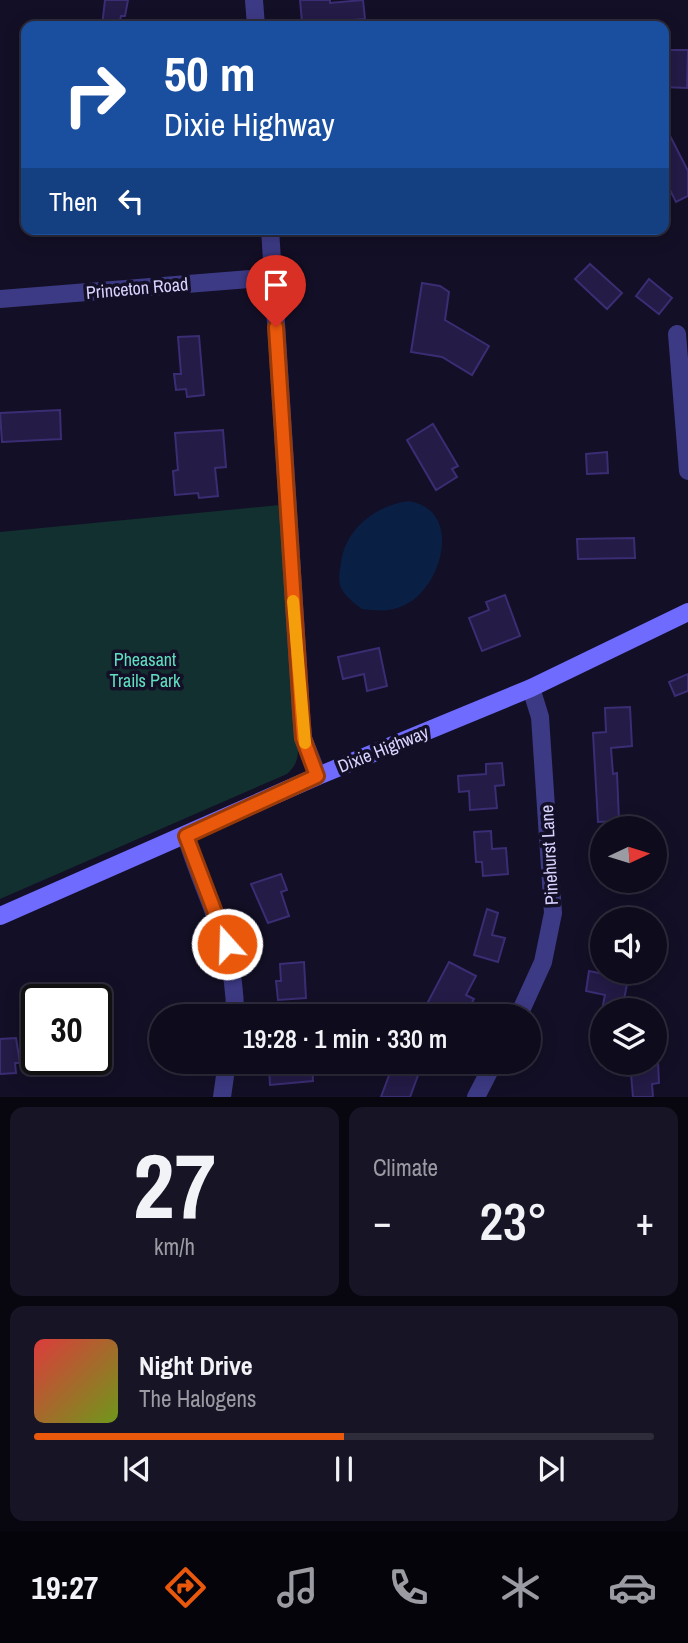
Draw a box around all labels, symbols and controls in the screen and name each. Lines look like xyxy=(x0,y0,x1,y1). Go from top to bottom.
text: 50 m xyxy=(164,40,256,106)
icon: right xyxy=(49,49,140,140)
text: Dixie Highway xyxy=(164,103,335,146)
icon: left xyxy=(112,182,150,220)
text: Then xyxy=(49,184,98,219)
pin xyxy=(246,255,306,327)
icon: arrive xyxy=(257,266,295,304)
street label: Princeton Road xyxy=(85,271,189,305)
park label: Pheasant Trails Park xyxy=(110,647,181,693)
street label: Dixie Highway xyxy=(334,719,433,779)
street label: Pinehurst Lane xyxy=(534,804,564,906)
north arrow xyxy=(590,816,667,892)
map controls xyxy=(590,816,667,1075)
position arrow xyxy=(190,907,264,981)
button: sound xyxy=(590,907,667,984)
speed limit sign: 30 xyxy=(21,984,112,1075)
button: layers xyxy=(590,998,667,1075)
text: 19:28 · 1 min · 330 m xyxy=(243,1021,447,1056)
text: 27 xyxy=(133,1124,216,1246)
text: Climate xyxy=(373,1152,438,1183)
text: 23° xyxy=(479,1186,548,1256)
text: − xyxy=(373,1196,391,1247)
text: + xyxy=(636,1196,654,1247)
text: km/h xyxy=(154,1231,195,1262)
text: Night Drive xyxy=(139,1348,253,1383)
text: The Halogens xyxy=(139,1383,256,1414)
icon: previous xyxy=(118,1450,156,1488)
icon: pause xyxy=(325,1450,363,1488)
icon: next xyxy=(532,1450,570,1488)
icon: directions xyxy=(161,1563,210,1612)
icon: music xyxy=(273,1563,322,1612)
icon: phone xyxy=(384,1563,433,1612)
icon: climate xyxy=(496,1563,545,1612)
icon: car xyxy=(608,1563,657,1612)
text: 19:27 xyxy=(31,1566,98,1609)

